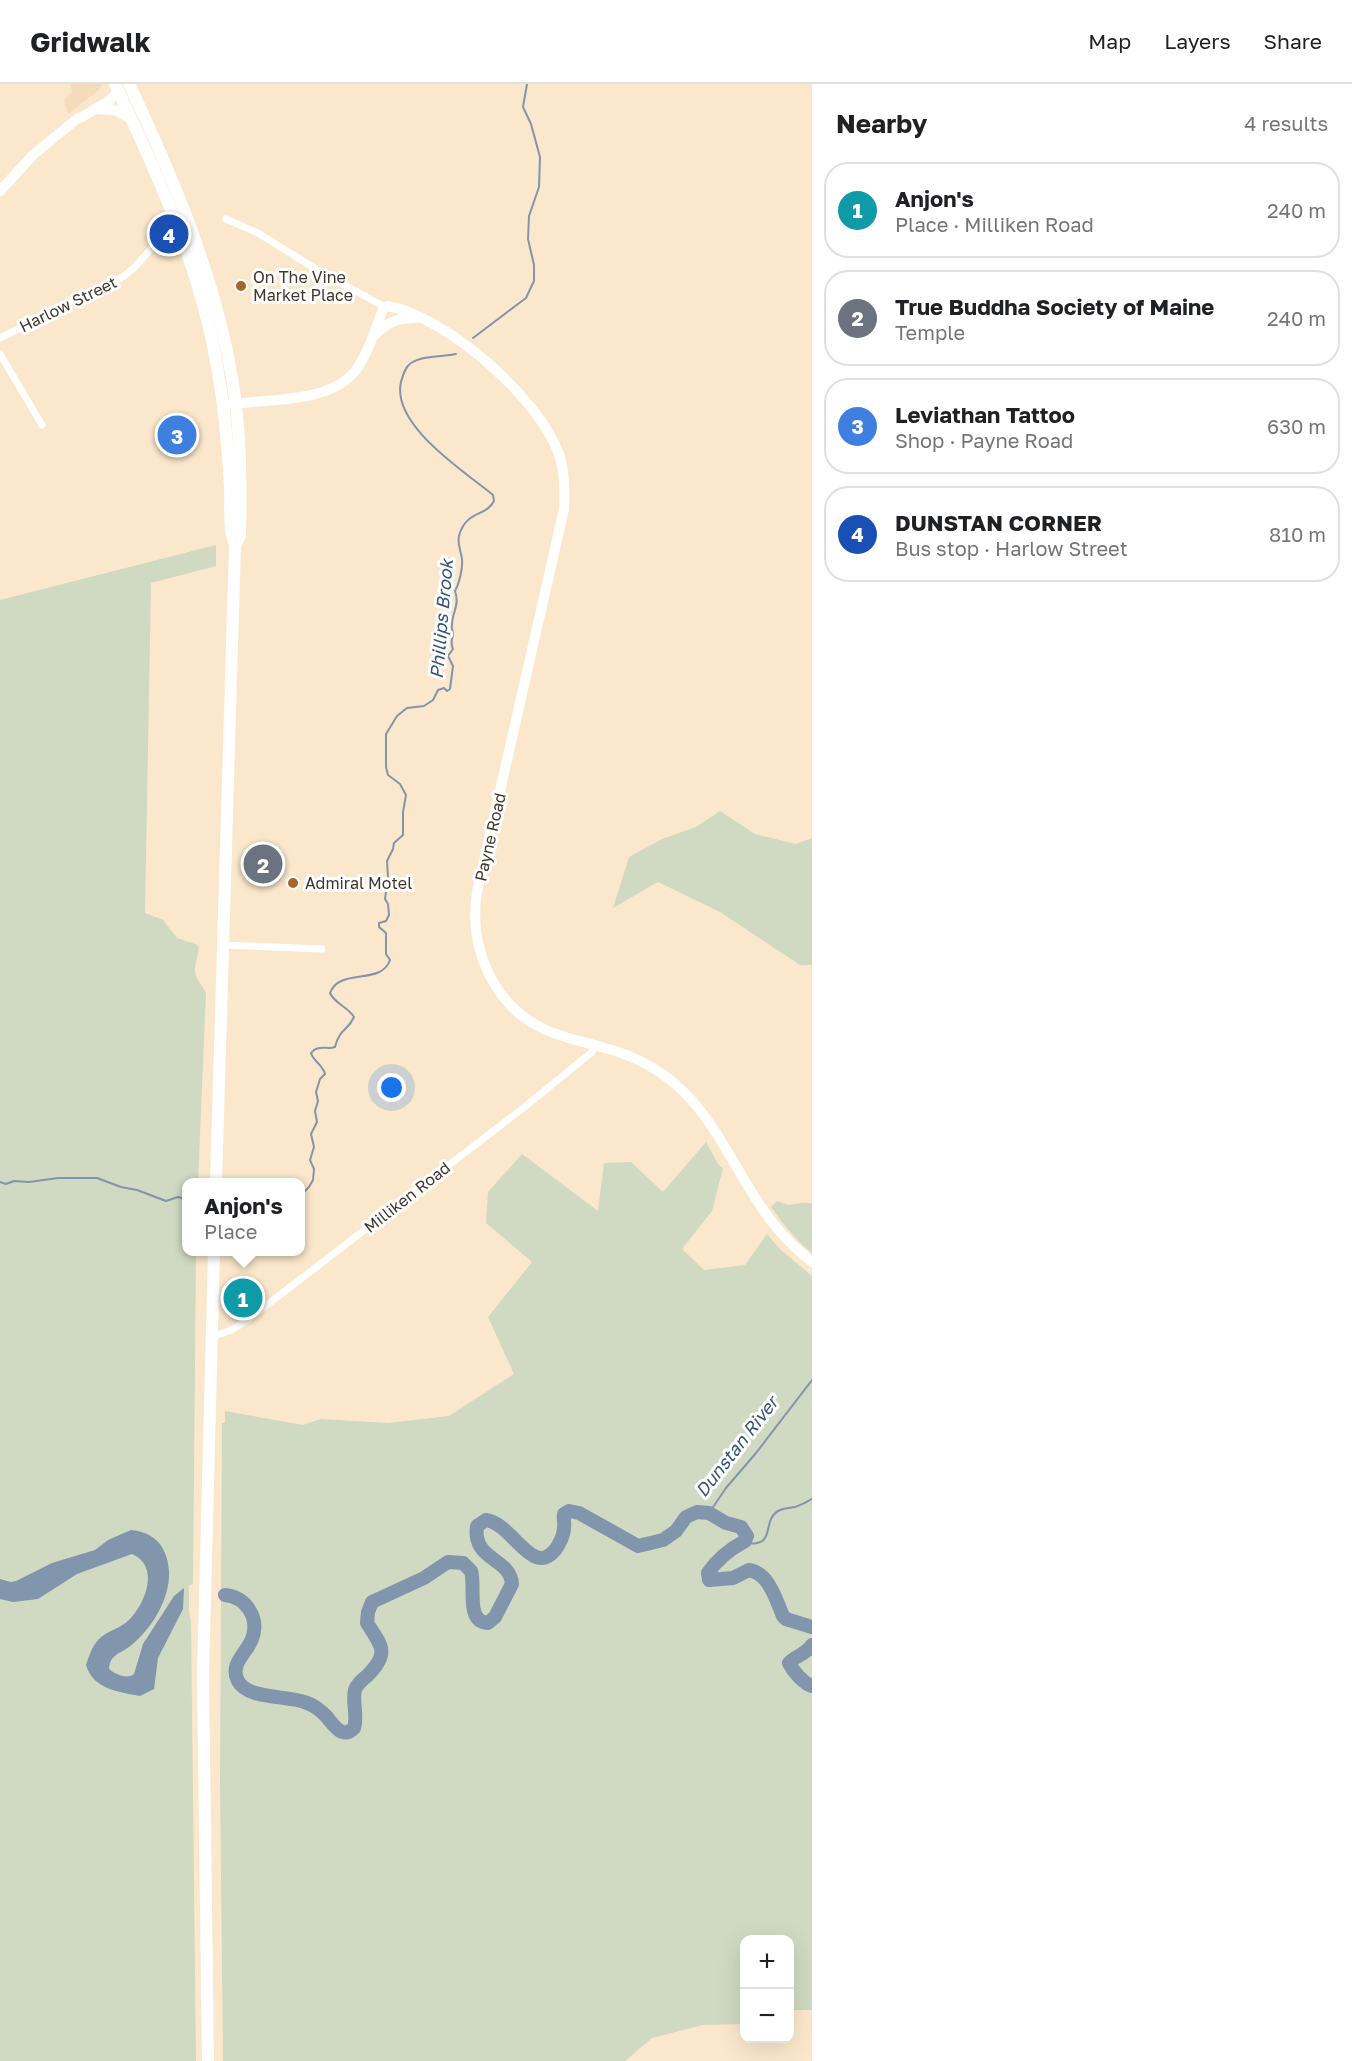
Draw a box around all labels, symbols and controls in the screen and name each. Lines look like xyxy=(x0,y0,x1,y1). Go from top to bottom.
text: Gridwalk xyxy=(30,25,151,58)
text: Map xyxy=(1088,28,1131,54)
text: Layers xyxy=(1164,28,1231,54)
text: Share xyxy=(1264,28,1322,54)
text: Nearby xyxy=(836,108,927,139)
text: 4 results xyxy=(1244,111,1328,135)
text: Anjon's xyxy=(895,185,974,212)
text: 1 xyxy=(852,198,863,222)
text: 240 m xyxy=(1267,198,1326,222)
pin: 4 xyxy=(150,212,188,256)
text: Place · Milliken Road xyxy=(895,212,1094,236)
place label: On The Vine Market Place xyxy=(253,267,353,305)
street label: Harlow Street xyxy=(16,272,120,336)
marker: On The Vine Market Place xyxy=(234,279,248,293)
text: True Buddha Society of Maine xyxy=(895,293,1214,320)
text: 2 xyxy=(851,306,864,330)
text: 240 m xyxy=(1267,306,1326,330)
text: Temple xyxy=(895,320,965,344)
text: Leviathan Tattoo xyxy=(895,401,1075,428)
pin: 3 xyxy=(158,412,196,458)
text: 3 xyxy=(851,414,864,438)
text: 630 m xyxy=(1267,414,1326,438)
text: Shop · Payne Road xyxy=(895,428,1073,452)
text: DUNSTAN CORNER xyxy=(895,509,1102,536)
text: 4 xyxy=(851,522,864,546)
text: 810 m xyxy=(1269,522,1326,546)
text: Bus stop · Harlow Street xyxy=(895,536,1128,560)
water label: Phillips Brook xyxy=(425,556,457,680)
street label: Payne Road xyxy=(470,791,510,883)
pin: 2 xyxy=(244,842,282,886)
place label: Admiral Motel xyxy=(305,873,412,893)
marker: Admiral Motel xyxy=(286,876,300,890)
your location xyxy=(377,1073,406,1102)
street label: Milliken Road xyxy=(360,1157,454,1237)
popup xyxy=(182,1178,305,1256)
text: Anjon's xyxy=(204,1192,283,1219)
text: Place xyxy=(204,1219,257,1243)
pin: 1 xyxy=(224,1276,262,1320)
water label: Dunstan River xyxy=(690,1389,784,1501)
map controls xyxy=(740,1935,794,2043)
button: + xyxy=(740,1935,794,1989)
button: − xyxy=(740,1989,794,2043)

